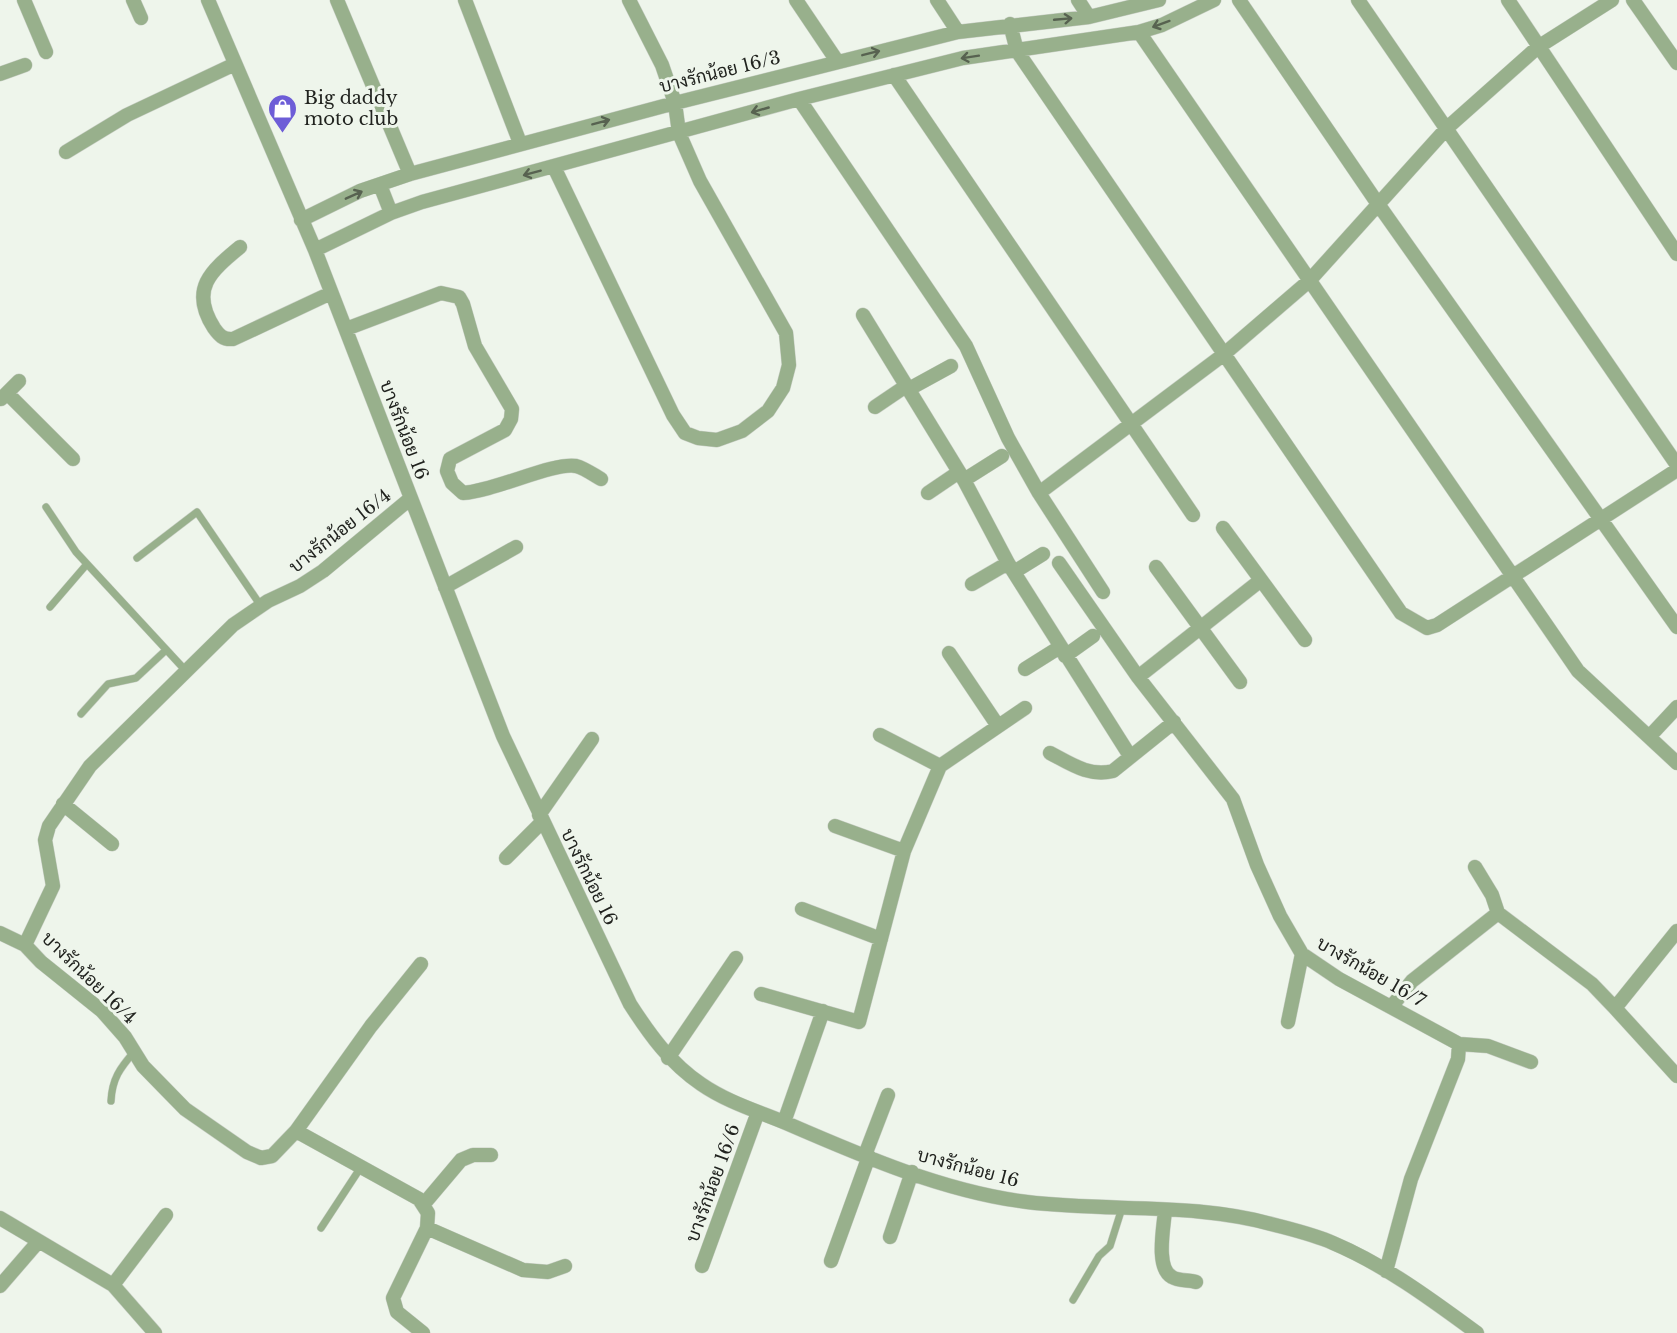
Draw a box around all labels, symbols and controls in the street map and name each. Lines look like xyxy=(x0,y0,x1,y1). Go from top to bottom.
one-way arrow xyxy=(1053,13,1072,24)
one-way arrow xyxy=(1153,20,1171,31)
street label: บางรักน้อย 16/3 xyxy=(657,45,783,98)
one-way arrow xyxy=(862,46,881,58)
one-way arrow xyxy=(960,52,980,63)
place label: Big daddy moto club xyxy=(304,87,398,130)
shop icon: Big daddy moto club xyxy=(267,92,299,134)
one-way arrow xyxy=(751,105,770,116)
one-way arrow xyxy=(591,116,610,127)
one-way arrow xyxy=(523,168,542,179)
one-way arrow xyxy=(344,188,362,200)
street label: บางรักน้อย 16 xyxy=(375,377,434,483)
street label: บางรักน้อย 16/4 xyxy=(284,484,395,578)
street label: บางรักน้อย 16 xyxy=(556,825,623,929)
street label: บางรักน้อย 16/4 xyxy=(37,927,142,1029)
street label: บางรักน้อย 16/7 xyxy=(1313,931,1431,1013)
street label: บางรักน้อย 16/6 xyxy=(680,1120,745,1245)
street label: บางรักน้อย 16 xyxy=(915,1143,1022,1192)

